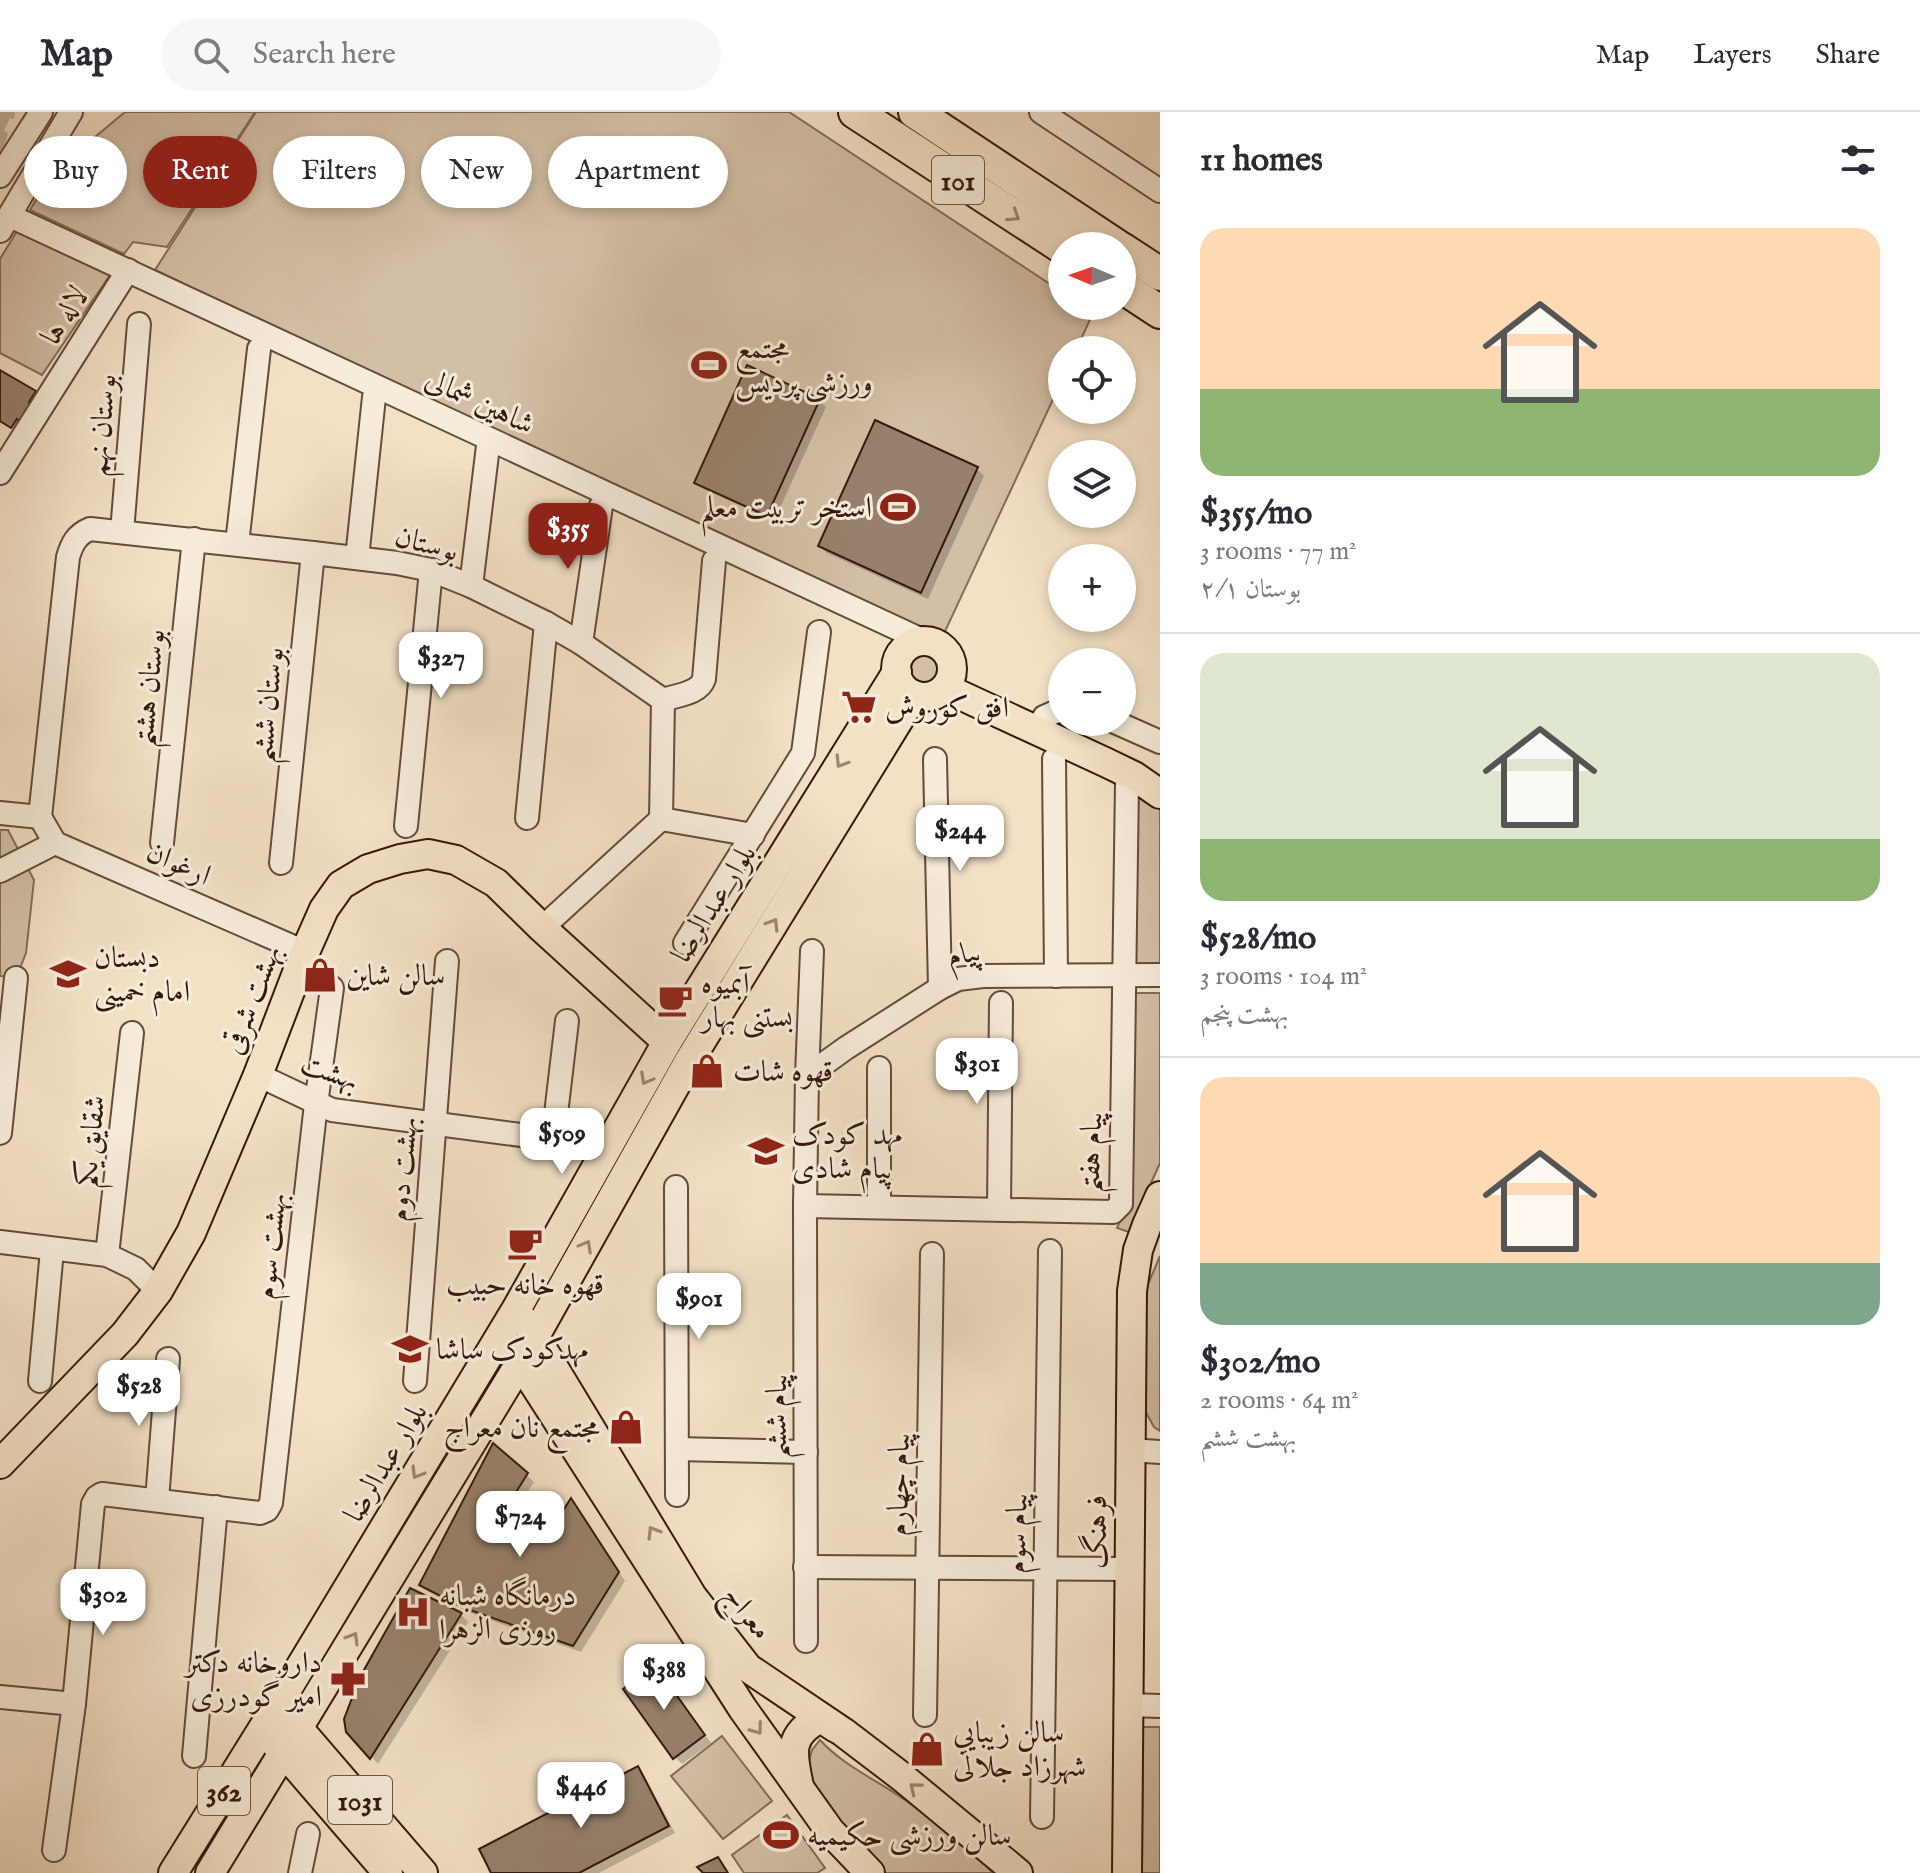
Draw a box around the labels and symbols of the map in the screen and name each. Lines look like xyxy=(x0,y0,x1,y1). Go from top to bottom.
road number: 101 xyxy=(932,156,984,204)
one-way arrow xyxy=(1005,206,1020,221)
north arrow xyxy=(1048,232,1136,320)
street label: لاله ها xyxy=(33,279,98,353)
place label: مجتمع ورزشی پردیس xyxy=(735,331,873,403)
sports icon: مجتمع ورزشی پردیس xyxy=(690,346,728,384)
street label: شاهین شمالی xyxy=(418,361,540,445)
street label: بوستان نهم xyxy=(80,372,133,479)
sports icon: استخر تربیت معلم xyxy=(879,488,917,526)
place label: استخر تربیت معلم xyxy=(701,490,872,537)
pin: $355 xyxy=(521,503,615,571)
street label: بوستان xyxy=(390,518,463,572)
street label: بوستان هشتم xyxy=(125,627,183,750)
pin: $327 xyxy=(394,632,488,700)
street label: بوستان ششم xyxy=(244,645,302,766)
supermarket icon: افق کوروش xyxy=(840,688,878,726)
place label: افق کوروش xyxy=(885,690,1009,728)
one-way arrow xyxy=(835,753,851,768)
pin: $244 xyxy=(913,805,1007,873)
street label: ارغوان xyxy=(140,834,216,896)
street label: بلوار عبدالرضا xyxy=(663,837,766,971)
one-way arrow xyxy=(763,918,779,933)
street label: پیام xyxy=(944,933,986,982)
place label: دبستان امام خمینی xyxy=(94,940,190,1017)
street label: بهشت شرقی xyxy=(215,940,291,1060)
school or university icon: دبستان امام خمینی xyxy=(49,955,87,993)
shop icon: سالن شاین xyxy=(301,956,339,994)
place label: سالن شاین xyxy=(346,958,445,996)
place label: آبمیوه بستنی بهار xyxy=(698,965,793,1039)
cafe icon: آبمیوه بستنی بهار xyxy=(656,981,694,1019)
pin: $301 xyxy=(930,1038,1024,1106)
street label: بهشت xyxy=(295,1045,364,1101)
shop icon: قهوه شات xyxy=(688,1052,726,1090)
place label: قهوه شات xyxy=(733,1054,833,1092)
one-way arrow xyxy=(640,1070,656,1085)
street label: شقایق یکم xyxy=(68,1093,123,1190)
pin: $509 xyxy=(515,1108,609,1176)
street label: پیام هفتم xyxy=(1072,1110,1120,1194)
street label: بهشت دوم xyxy=(380,1115,432,1224)
place label: مهد کودک پیام شادی xyxy=(792,1117,902,1194)
school or university icon: مهد کودک پیام شادی xyxy=(747,1132,785,1170)
street label: بهشت سوم xyxy=(248,1191,301,1302)
cafe icon: قهوه خانه حبیب xyxy=(506,1224,544,1262)
one-way arrow xyxy=(576,1240,592,1254)
place label: قهوه خانه حبیب xyxy=(446,1267,604,1305)
pin: $901 xyxy=(652,1273,746,1341)
school or university icon: مهدکودک ساشا xyxy=(391,1330,429,1368)
place label: مهدکودک ساشا xyxy=(436,1332,588,1370)
pin: $528 xyxy=(92,1360,186,1428)
street label: پیام ششم xyxy=(759,1373,805,1459)
street label: بلوار عبدالرضا xyxy=(336,1396,437,1530)
shop icon: مجتمع نان معراج xyxy=(607,1408,645,1446)
place label: مجتمع نان معراج xyxy=(444,1410,600,1454)
street label: پیام چهارم xyxy=(880,1431,925,1537)
one-way arrow xyxy=(412,1464,427,1479)
pin: $724 xyxy=(473,1491,567,1559)
street label: پیام سوم xyxy=(998,1492,1043,1574)
street label: فرهنگ xyxy=(1077,1495,1117,1569)
one-way arrow xyxy=(647,1526,663,1541)
pin: $302 xyxy=(56,1569,150,1637)
place label: درمانگاه شبانه روزی الزهرا xyxy=(439,1576,576,1650)
street label: معراج xyxy=(709,1578,780,1651)
hospital icon: درمانگاه شبانه روزی الزهرا xyxy=(394,1593,432,1631)
one-way arrow xyxy=(343,1632,358,1646)
pin: $388 xyxy=(617,1644,711,1712)
place label: داروخانه دکتر امیر گودرزی xyxy=(182,1645,322,1717)
pharmacy icon: داروخانه دکتر امیر گودرزی xyxy=(329,1660,367,1698)
place label: سالن زيبايي شهرزاد جلالى xyxy=(953,1715,1086,1787)
one-way arrow xyxy=(747,1720,762,1734)
shop icon: سالن زيبايي شهرزاد جلالى xyxy=(908,1730,946,1768)
pin: $446 xyxy=(534,1762,628,1830)
road number: 362 xyxy=(198,1767,250,1815)
road number: 1031 xyxy=(328,1776,392,1824)
one-way arrow xyxy=(910,1783,924,1798)
sports icon: سالن ورزشی حکیمیه xyxy=(762,1816,800,1854)
place label: سالن ورزشی حکیمیه xyxy=(807,1818,1012,1856)

